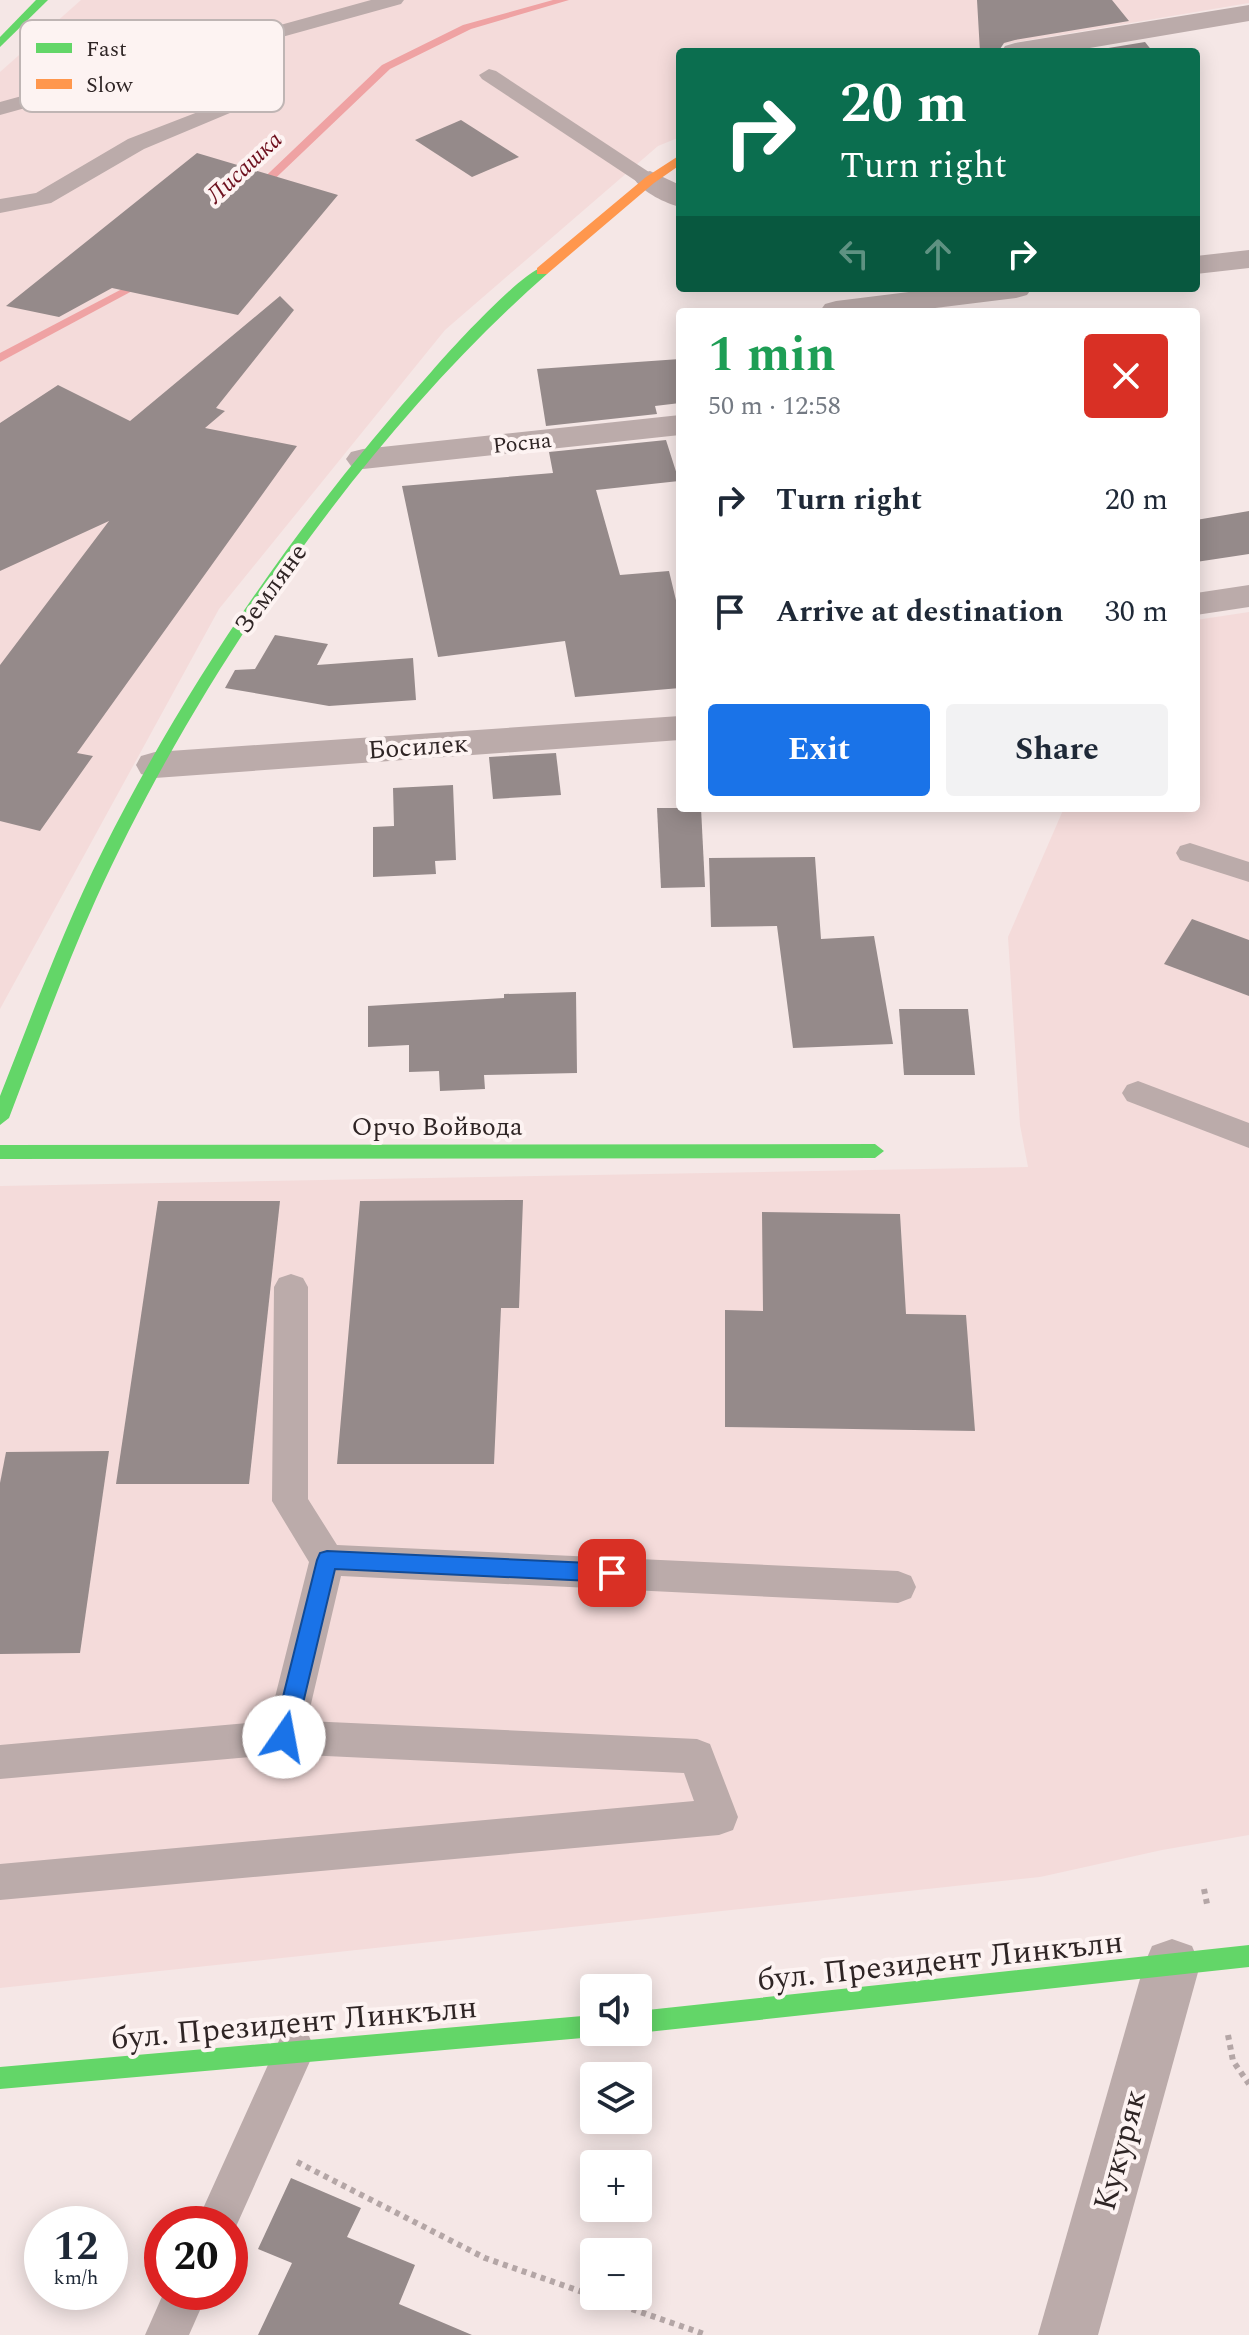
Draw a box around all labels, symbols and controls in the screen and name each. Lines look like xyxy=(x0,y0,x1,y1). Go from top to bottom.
legend xyxy=(20,20,284,112)
text: Fast xyxy=(86,33,127,66)
text: 20 m xyxy=(840,62,967,147)
text: Slow xyxy=(86,69,134,102)
icon: right xyxy=(708,80,812,184)
water label: Лисашка xyxy=(198,123,291,213)
text: Turn right xyxy=(840,139,1007,194)
icon: left xyxy=(832,232,876,276)
icon: ahead xyxy=(916,232,960,276)
icon: right xyxy=(1000,232,1044,276)
text: 1 min xyxy=(708,319,836,392)
button: close xyxy=(1084,334,1168,418)
text: 50 m · 12:58 xyxy=(708,386,841,426)
street label: Росна xyxy=(491,424,554,463)
text: Turn right xyxy=(776,477,922,523)
text: 20 m xyxy=(1105,477,1168,523)
icon: right xyxy=(708,478,752,522)
street label: Земляне xyxy=(224,535,318,642)
text: Arrive at destination xyxy=(776,589,1063,635)
text: 30 m xyxy=(1105,589,1168,635)
icon: arrive xyxy=(708,590,752,634)
button: Exit xyxy=(708,704,930,796)
button: Share xyxy=(946,704,1168,796)
street label: Босилек xyxy=(366,724,470,770)
street label: Орчо Войвода xyxy=(351,1107,523,1147)
pin xyxy=(578,1539,646,1607)
icon: arrive xyxy=(590,1551,634,1595)
position arrow xyxy=(242,1695,326,1779)
street label: бул. Президент Линкълн xyxy=(755,1918,1125,2005)
map controls xyxy=(580,1974,652,2310)
button: sound xyxy=(580,1974,652,2046)
street label: бул. Президент Линкълн xyxy=(109,1983,479,2064)
button: layers xyxy=(580,2062,652,2134)
street label: Кукуряк xyxy=(1081,2084,1160,2216)
button: + xyxy=(580,2150,652,2222)
speed limit sign: 20 xyxy=(144,2206,248,2310)
text: 12 xyxy=(54,2217,98,2278)
button: − xyxy=(580,2238,652,2310)
text: km/h xyxy=(54,2263,99,2293)

